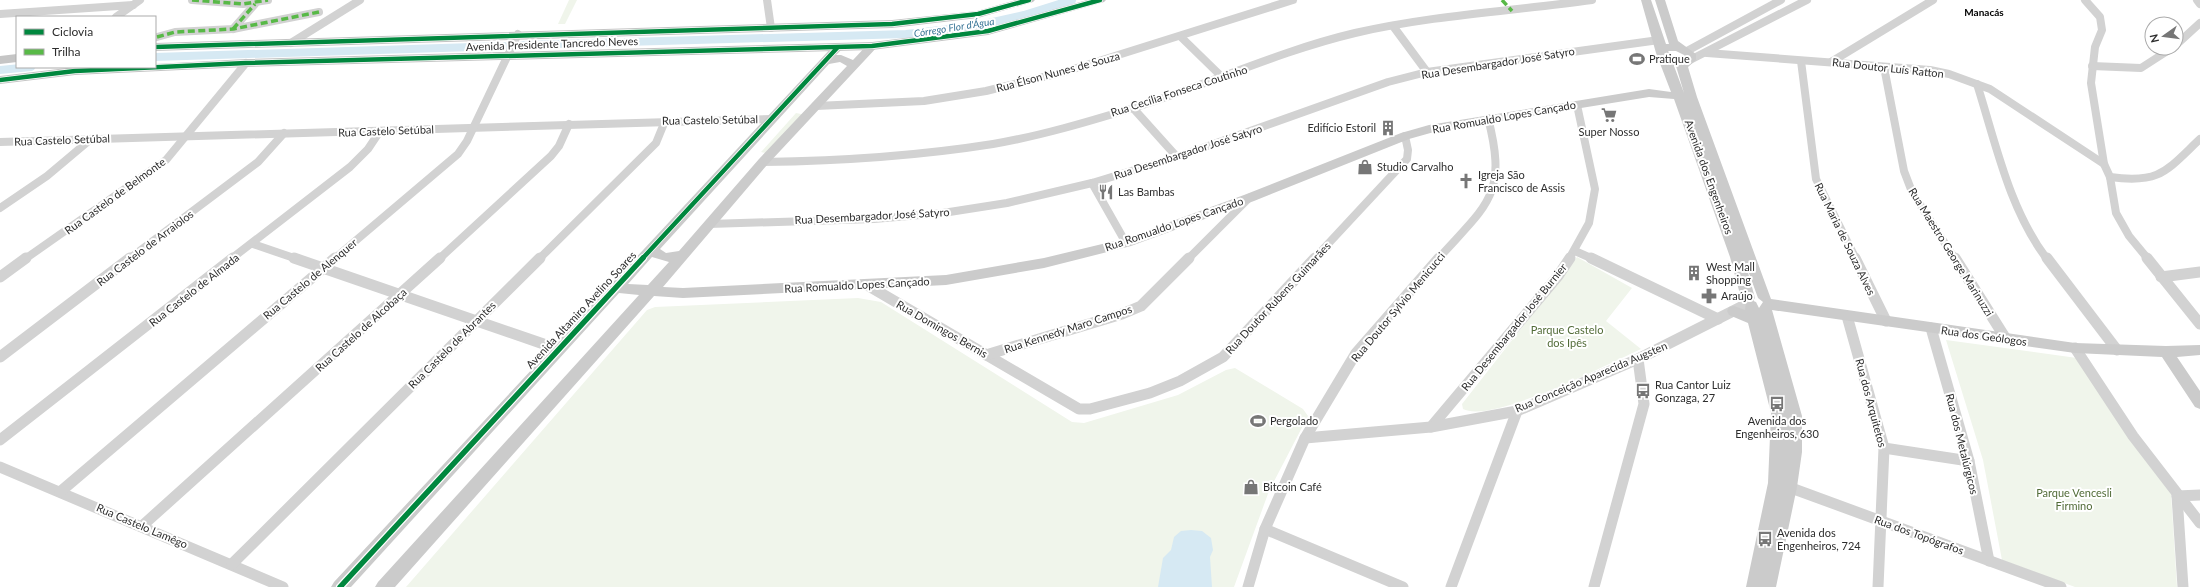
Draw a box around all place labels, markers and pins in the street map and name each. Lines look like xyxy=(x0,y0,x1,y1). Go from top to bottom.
sports icon: Pratique xyxy=(1628,50,1646,68)
place label: Pratique xyxy=(1649,52,1690,65)
supermarket icon: Super Nosso xyxy=(1600,106,1618,124)
building icon: Edifício Estoril xyxy=(1379,119,1397,137)
place label: Edifício Estoril xyxy=(1307,121,1376,134)
place label: Super Nosso xyxy=(1579,125,1639,138)
shop icon: Studio Carvalho xyxy=(1356,158,1374,176)
place label: Studio Carvalho xyxy=(1377,160,1453,173)
place label: Igreja São Francisco de Assis xyxy=(1478,168,1565,194)
church icon: Igreja São Francisco de Assis xyxy=(1457,172,1475,190)
restaurant icon: Las Bambas xyxy=(1097,183,1115,201)
place label: Las Bambas xyxy=(1118,185,1175,198)
place label: West Mall Shopping xyxy=(1706,260,1755,286)
building icon: West Mall Shopping xyxy=(1685,264,1703,282)
pharmacy icon: Araújo xyxy=(1700,287,1718,305)
place label: Araújo xyxy=(1721,289,1753,302)
place label: Rua Cantor Luiz Gonzaga, 27 xyxy=(1655,378,1731,404)
bus stop icon: Rua Cantor Luiz Gonzaga, 27 xyxy=(1634,382,1652,400)
bus stop icon: Avenida dos Engenheiros, 630 xyxy=(1768,395,1786,413)
sports icon: Pergolado xyxy=(1249,412,1267,430)
place label: Pergolado xyxy=(1270,414,1318,427)
place label: Avenida dos Engenheiros, 630 xyxy=(1735,414,1819,440)
shop icon: Bitcoin Café xyxy=(1242,478,1260,496)
place label: Bitcoin Café xyxy=(1263,480,1322,493)
place label: Avenida dos Engenheiros, 724 xyxy=(1777,526,1861,552)
bus stop icon: Avenida dos Engenheiros, 724 xyxy=(1756,530,1774,548)

